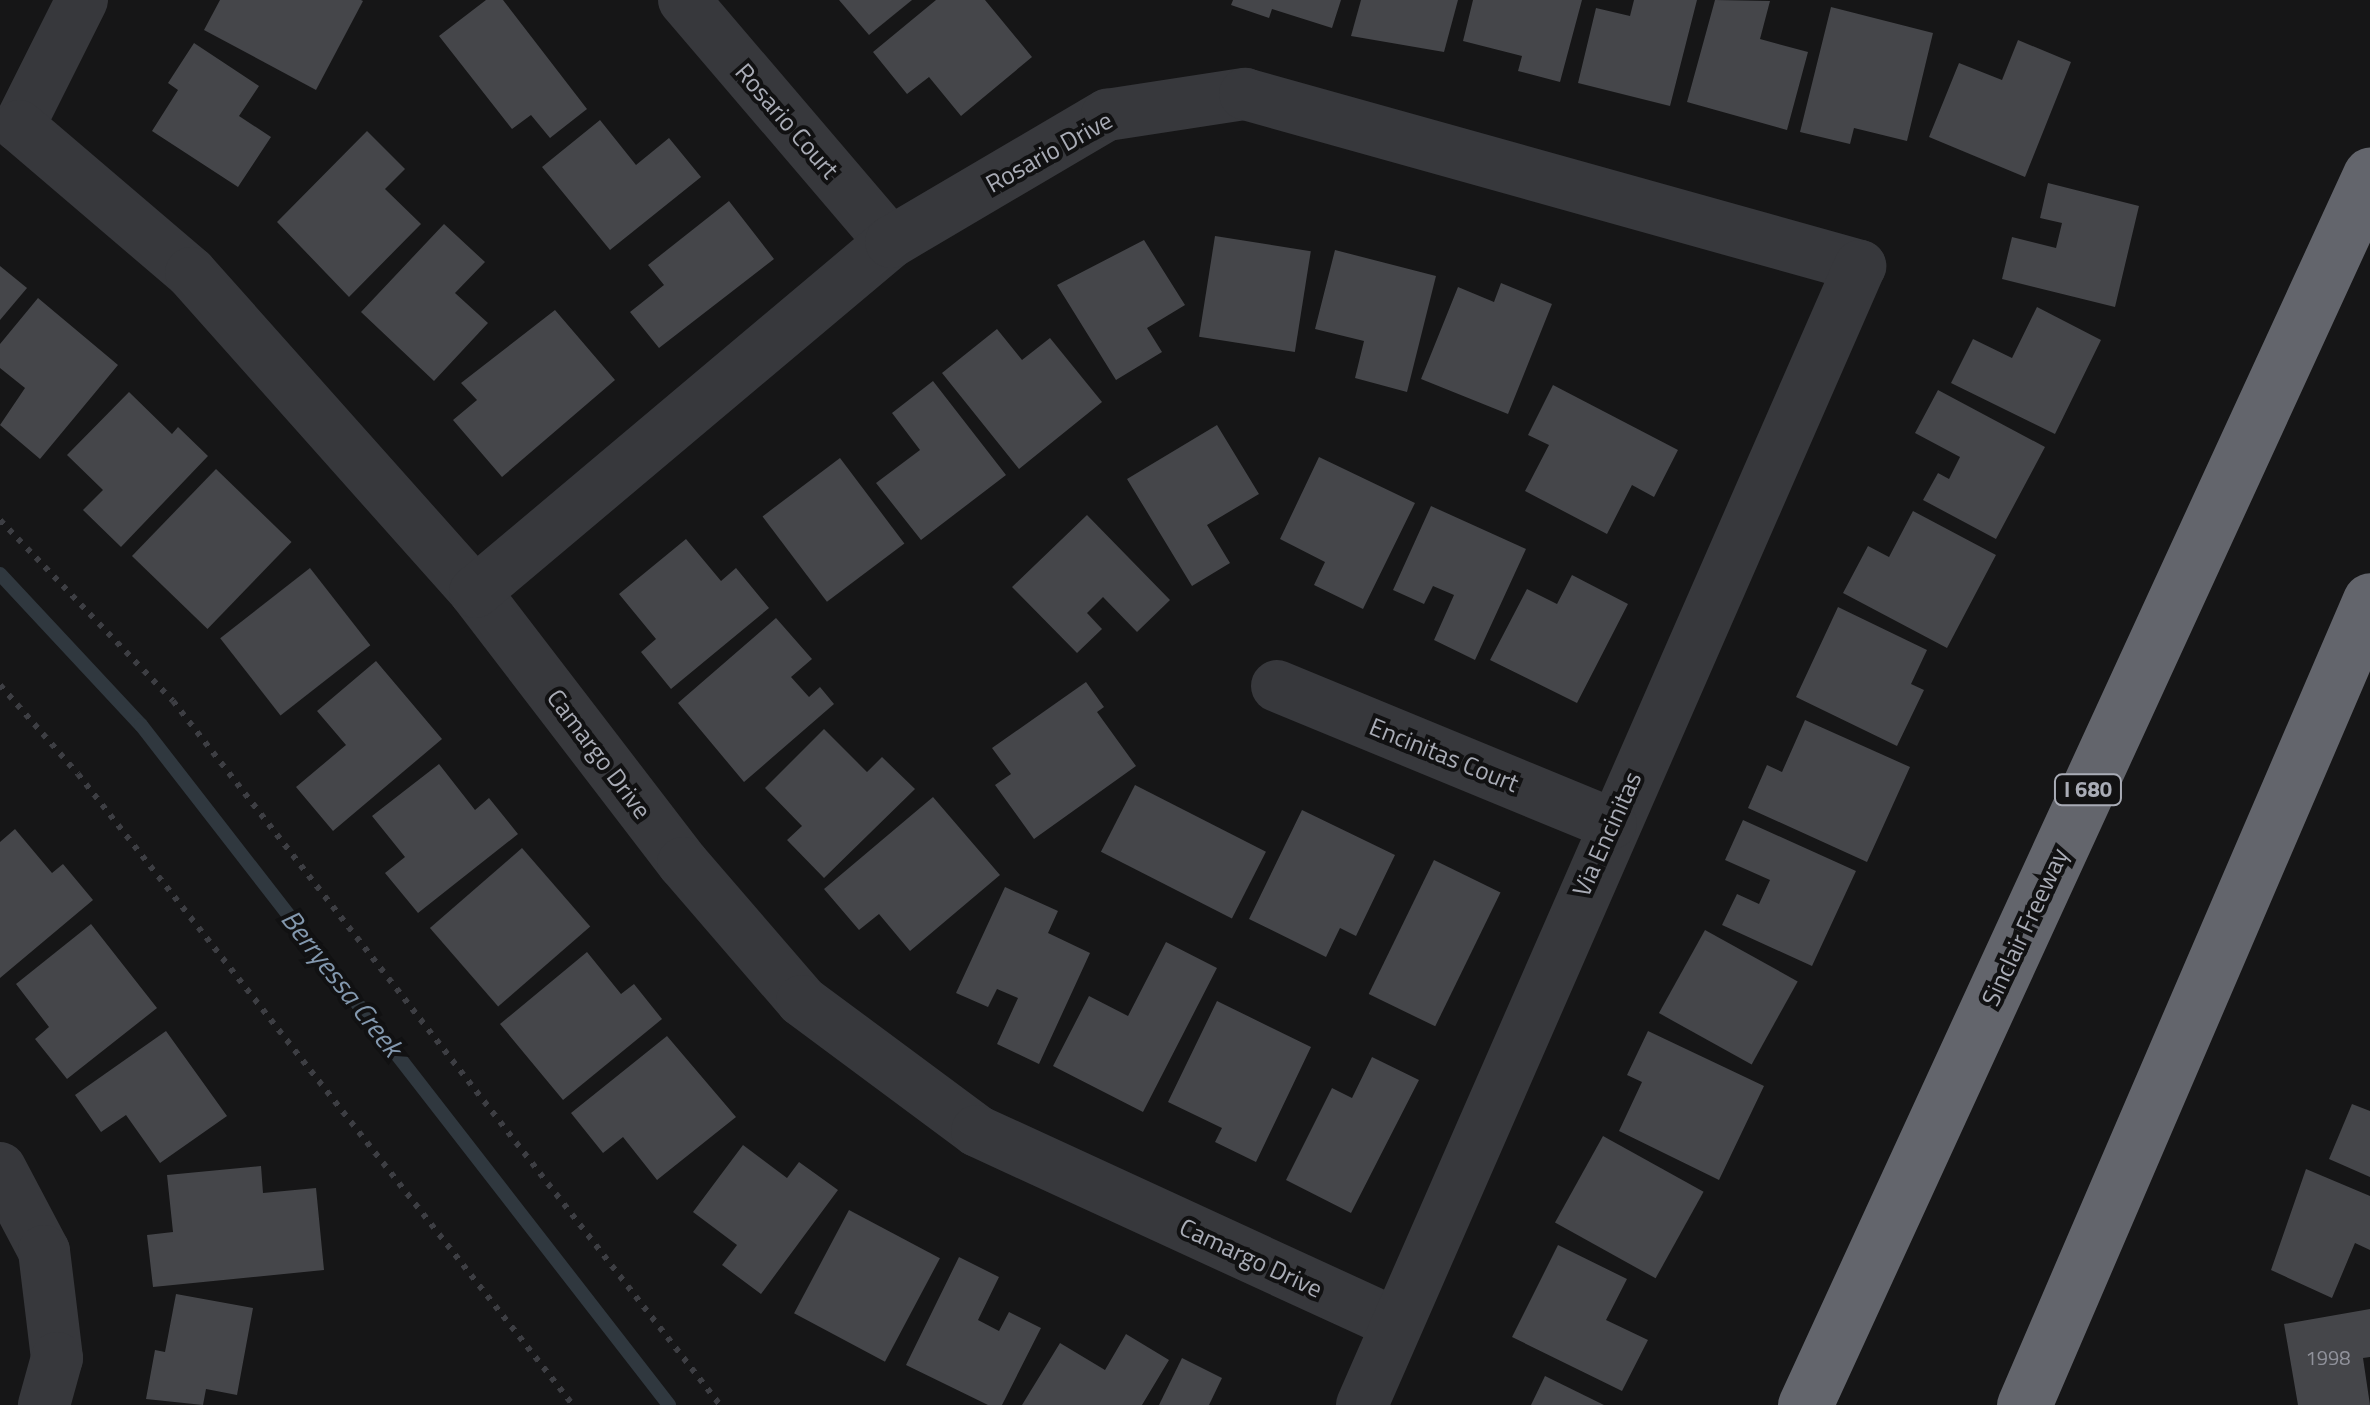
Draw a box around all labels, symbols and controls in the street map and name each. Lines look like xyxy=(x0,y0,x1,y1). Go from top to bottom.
street label: Rosario Court xyxy=(729,57,845,185)
street label: Rosario Drive xyxy=(980,105,1118,199)
street label: Camargo Drive xyxy=(541,683,657,825)
street label: Encinitas Court xyxy=(1365,711,1523,799)
street label: Via Encinitas xyxy=(1566,767,1648,901)
road number: I 680 xyxy=(2053,773,2123,807)
street label: Sinclair Freeway xyxy=(1975,843,2075,1011)
water label: Berryessa Creek xyxy=(274,903,410,1063)
street label: Camargo Drive xyxy=(1175,1212,1327,1304)
house number: 1998 xyxy=(2306,1345,2350,1369)

